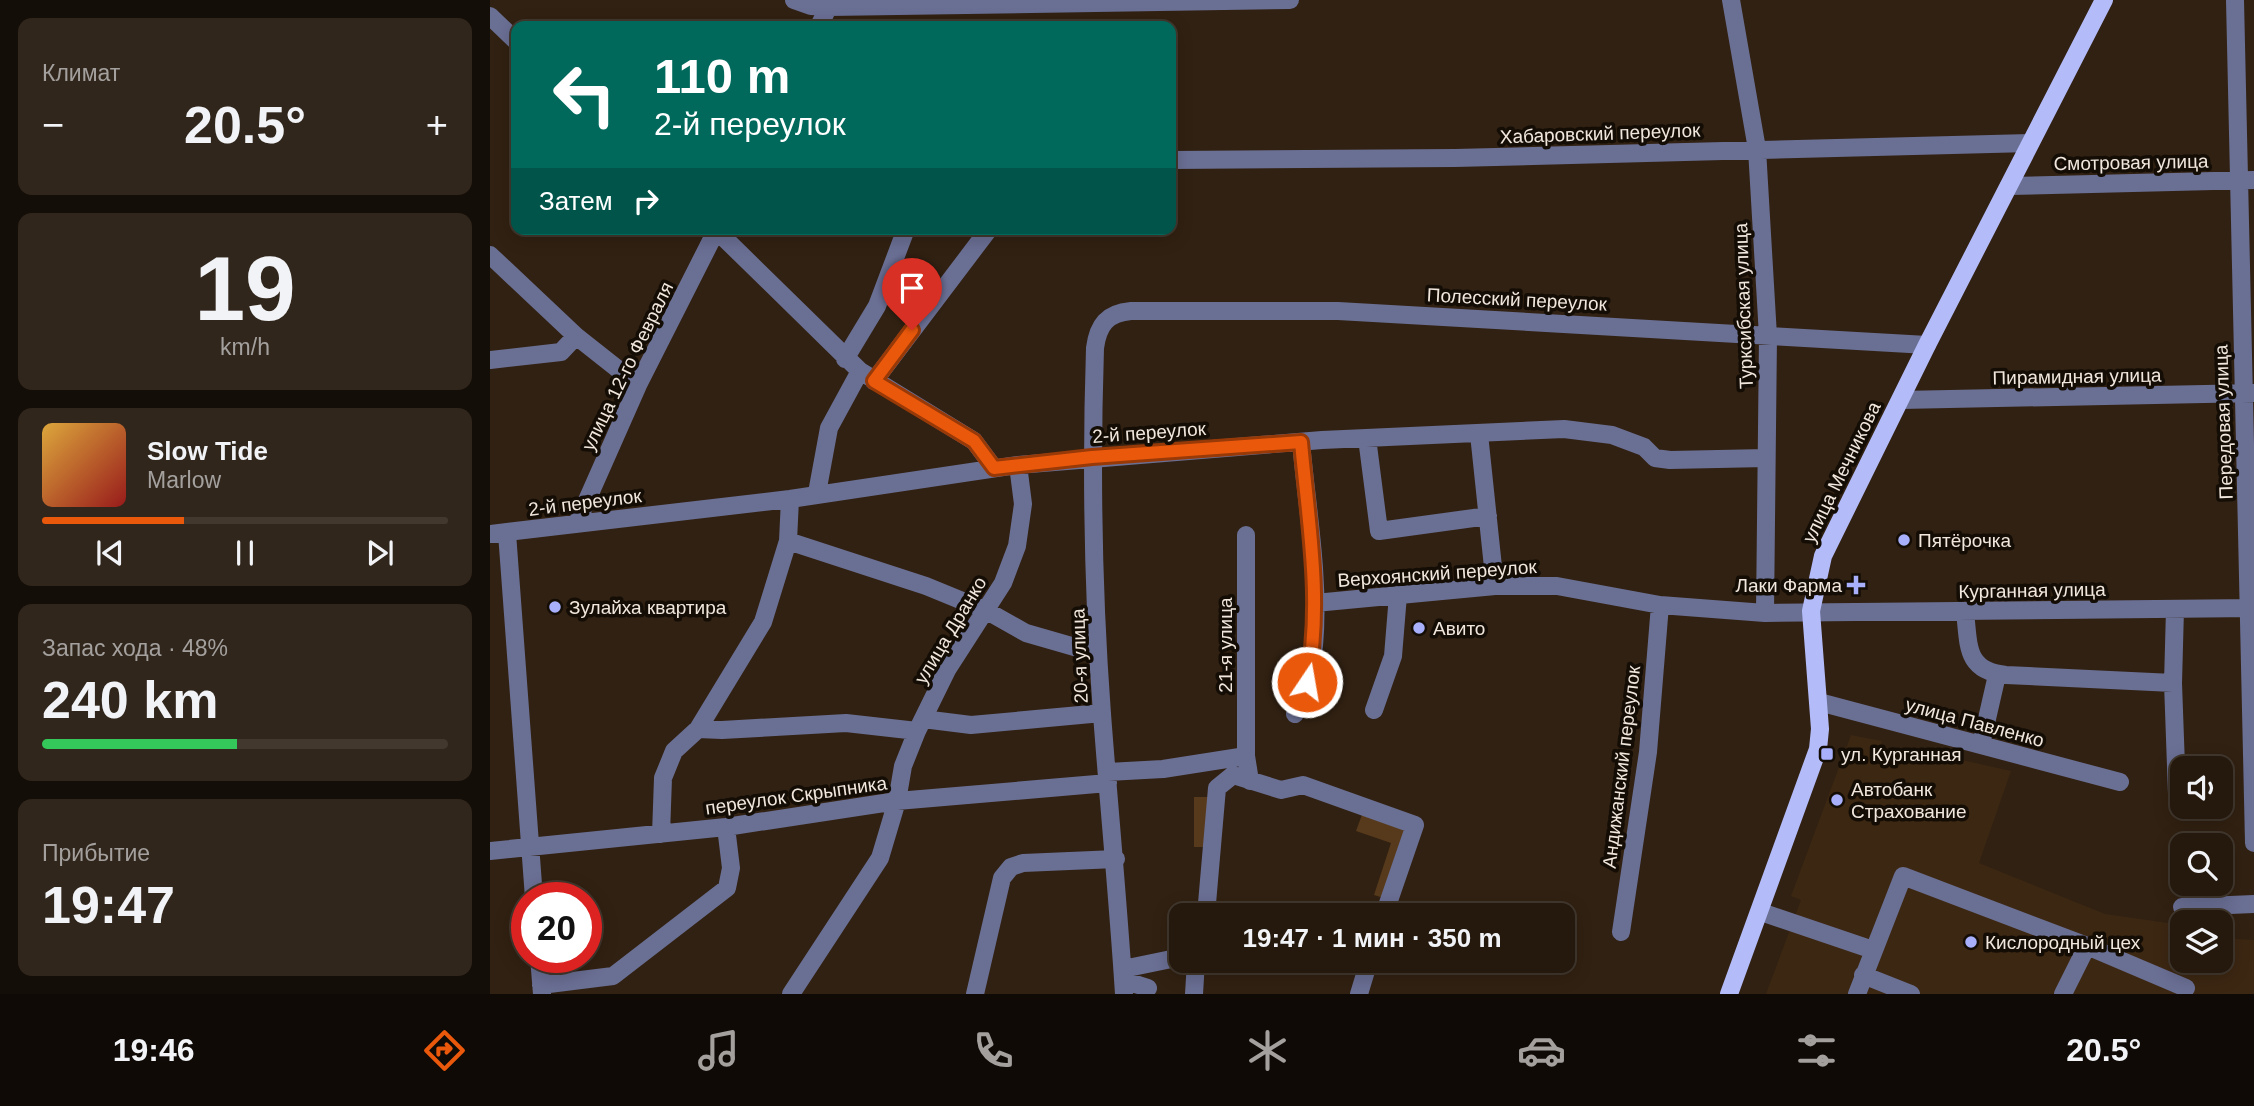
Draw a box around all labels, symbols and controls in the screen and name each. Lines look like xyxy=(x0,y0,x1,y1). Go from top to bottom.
icon: left xyxy=(539,49,630,140)
text: 110 m xyxy=(654,49,790,103)
text: Климат xyxy=(42,60,120,86)
text: 20.5° xyxy=(184,96,306,154)
text: − xyxy=(42,104,64,146)
text: + xyxy=(426,104,448,146)
text: 2-й переулок xyxy=(654,106,846,142)
street label: Хабаровский переулок xyxy=(1499,119,1701,147)
street label: Смотровая улица xyxy=(2053,151,2209,174)
icon: right xyxy=(627,182,665,220)
text: Затем xyxy=(539,186,613,216)
street label: Турксибская улица xyxy=(1730,222,1757,389)
text: 19 xyxy=(194,238,296,339)
pin xyxy=(882,258,942,330)
icon: arrive xyxy=(893,269,931,307)
street label: улица 12-го Февраля xyxy=(577,278,677,454)
street label: Полесский переулок xyxy=(1426,284,1608,315)
text: km/h xyxy=(220,334,270,360)
street label: Передовая улица xyxy=(2210,344,2237,500)
street label: Пирамидная улица xyxy=(1992,365,2162,388)
street label: улица Мечникова xyxy=(1798,398,1885,546)
street label: 2-й переулок xyxy=(1092,418,1207,447)
text: Slow Tide xyxy=(147,436,268,466)
text: Marlow xyxy=(147,467,221,493)
street label: 2-й переулок xyxy=(527,485,644,520)
place label: Пятёрочка xyxy=(1918,530,2012,551)
marker: Пятёрочка xyxy=(1896,532,1912,548)
icon: previous xyxy=(91,534,129,572)
icon: pause xyxy=(226,534,264,572)
icon: next xyxy=(361,534,399,572)
street label: Верхоянский переулок xyxy=(1337,556,1538,591)
street label: улица Дранко xyxy=(910,573,991,688)
place label: Лаки Фарма xyxy=(1736,575,1842,596)
marker: Лаки Фарма xyxy=(1848,577,1864,593)
street label: Курганная улица xyxy=(1958,579,2106,602)
place label: Зулайха квартира xyxy=(569,597,727,618)
street label: 21-я улица xyxy=(1215,597,1236,693)
marker: Зулайха квартира xyxy=(547,599,563,615)
street label: 20-я улица xyxy=(1067,608,1092,704)
place label: Авито xyxy=(1433,618,1485,639)
marker: Авито xyxy=(1411,620,1427,636)
text: Запас хода · 48% xyxy=(42,635,228,661)
position arrow xyxy=(1270,645,1344,719)
street label: Андижанский переулок xyxy=(1599,664,1644,870)
text: 240 km xyxy=(42,671,218,729)
street label: улица Павленко xyxy=(1903,694,2046,751)
place label: ул. Курганная xyxy=(1841,744,1962,765)
marker: ул. Курганная xyxy=(1819,746,1835,762)
map controls xyxy=(2170,756,2233,973)
button: sound xyxy=(2170,756,2233,819)
street label: переулок Скрыпника xyxy=(704,772,889,819)
place label: Автобанк Страхование xyxy=(1851,779,1967,822)
marker: Автобанк Страхование xyxy=(1829,792,1845,808)
button: search xyxy=(2170,833,2233,896)
text: Прибытие xyxy=(42,840,150,866)
text: 19:47 xyxy=(42,876,175,934)
speed limit sign: 20 xyxy=(511,882,602,973)
button: layers xyxy=(2170,910,2233,973)
text: 19:47 · 1 мин · 350 m xyxy=(1242,923,1502,953)
place label: Кислородный цех xyxy=(1985,932,2141,953)
marker: Кислородный цех xyxy=(1963,934,1979,950)
icon: directions xyxy=(420,1026,469,1075)
icon: music xyxy=(694,1026,743,1075)
icon: phone xyxy=(969,1026,1018,1075)
icon: climate xyxy=(1243,1026,1292,1075)
icon: car xyxy=(1517,1026,1566,1075)
icon: filters xyxy=(1792,1026,1841,1075)
text: 19:46 xyxy=(113,1032,195,1068)
text: 20.5° xyxy=(2066,1032,2141,1068)

